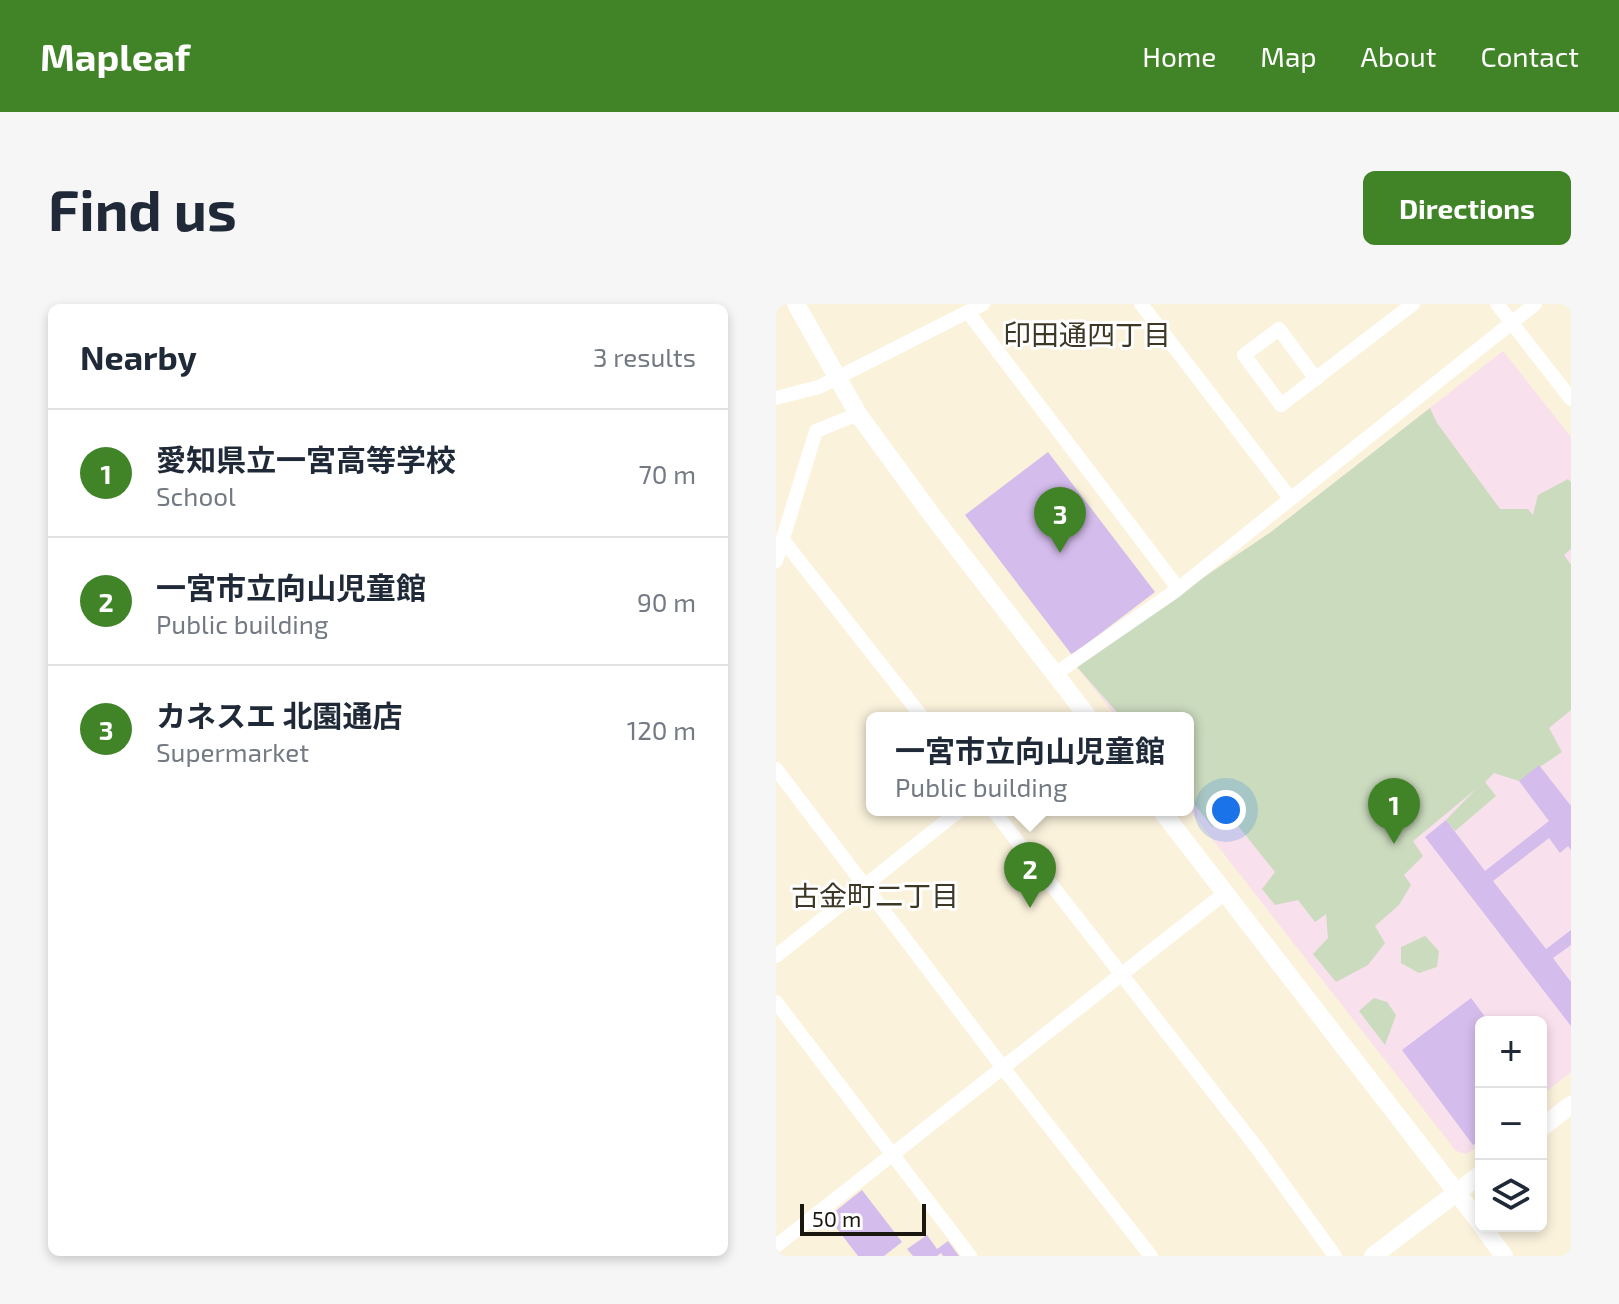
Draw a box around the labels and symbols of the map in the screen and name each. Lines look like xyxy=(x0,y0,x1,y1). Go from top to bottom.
district label: 印田通四丁目 xyxy=(1003,317,1171,351)
pin: 3 xyxy=(1034,487,1086,553)
pin: 1 xyxy=(1368,778,1420,844)
your location xyxy=(1206,790,1246,830)
pin: 2 xyxy=(1004,842,1056,908)
district label: 古金町二丁目 xyxy=(791,878,959,912)
scale bar xyxy=(800,1200,926,1236)

